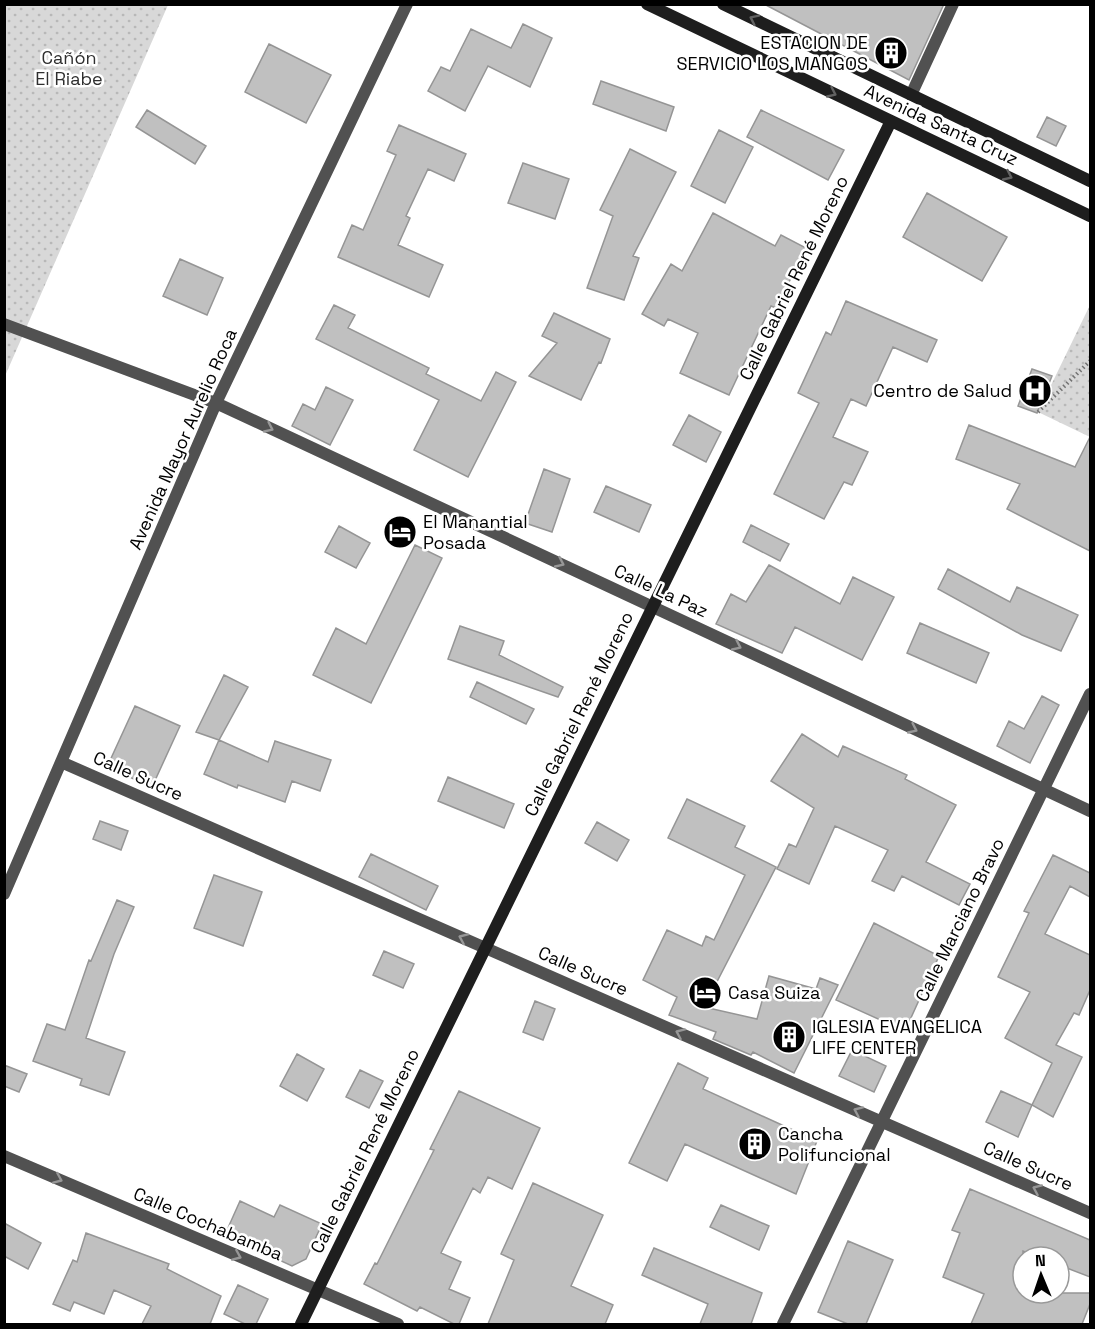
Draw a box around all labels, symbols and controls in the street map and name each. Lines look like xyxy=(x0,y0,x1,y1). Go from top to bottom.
one-way arrow xyxy=(749,15,760,27)
place label: ESTACION DE SERVICIO LOS MANGOS xyxy=(677,31,868,75)
building icon: ESTACION DE SERVICIO LOS MANGOS xyxy=(873,35,909,71)
park label: Cañón El Riabe xyxy=(35,46,103,90)
street label: Avenida Santa Cruz xyxy=(861,79,1022,170)
one-way arrow xyxy=(826,85,837,97)
one-way arrow xyxy=(1002,169,1013,181)
street label: Calle Gabriel René Moreno xyxy=(734,172,853,384)
street label: Avenida Mayor Aurelio Roca xyxy=(123,325,242,553)
hospital icon: Centro de Salud xyxy=(1017,373,1053,409)
place label: Centro de Salud xyxy=(873,379,1012,402)
one-way arrow xyxy=(263,420,274,432)
place label: El Manantial Posada xyxy=(423,510,528,554)
hotel icon: El Manantial Posada xyxy=(382,514,418,550)
one-way arrow xyxy=(553,556,564,568)
street label: Calle La Paz xyxy=(611,559,712,622)
street label: Calle Gabriel René Moreno xyxy=(519,608,638,820)
one-way arrow xyxy=(730,639,741,651)
one-way arrow xyxy=(907,721,918,733)
street label: Calle Sucre xyxy=(90,746,187,806)
street label: Calle Marciano Bravo xyxy=(910,834,1009,1005)
one-way arrow xyxy=(458,933,469,945)
street label: Calle Sucre xyxy=(535,941,632,1001)
hotel icon: Casa Suiza xyxy=(687,975,723,1011)
place label: Casa Suiza xyxy=(728,981,820,1004)
place label: IGLESIA EVANGELICA LIFE CENTER xyxy=(812,1015,982,1059)
building icon: IGLESIA EVANGELICA LIFE CENTER xyxy=(771,1019,807,1055)
one-way arrow xyxy=(675,1028,686,1040)
street label: Calle Gabriel René Moreno xyxy=(305,1045,424,1257)
one-way arrow xyxy=(854,1106,865,1118)
place label: Cancha Polifuncional xyxy=(778,1122,891,1166)
building icon: Cancha Polifuncional xyxy=(737,1126,773,1162)
street label: Calle Sucre xyxy=(980,1136,1077,1196)
one-way arrow xyxy=(52,1172,63,1184)
street label: Calle Cochabamba xyxy=(130,1182,286,1265)
one-way arrow xyxy=(1032,1185,1043,1197)
north arrow xyxy=(1011,1245,1071,1305)
one-way arrow xyxy=(231,1248,242,1260)
text: N xyxy=(1035,1250,1046,1271)

